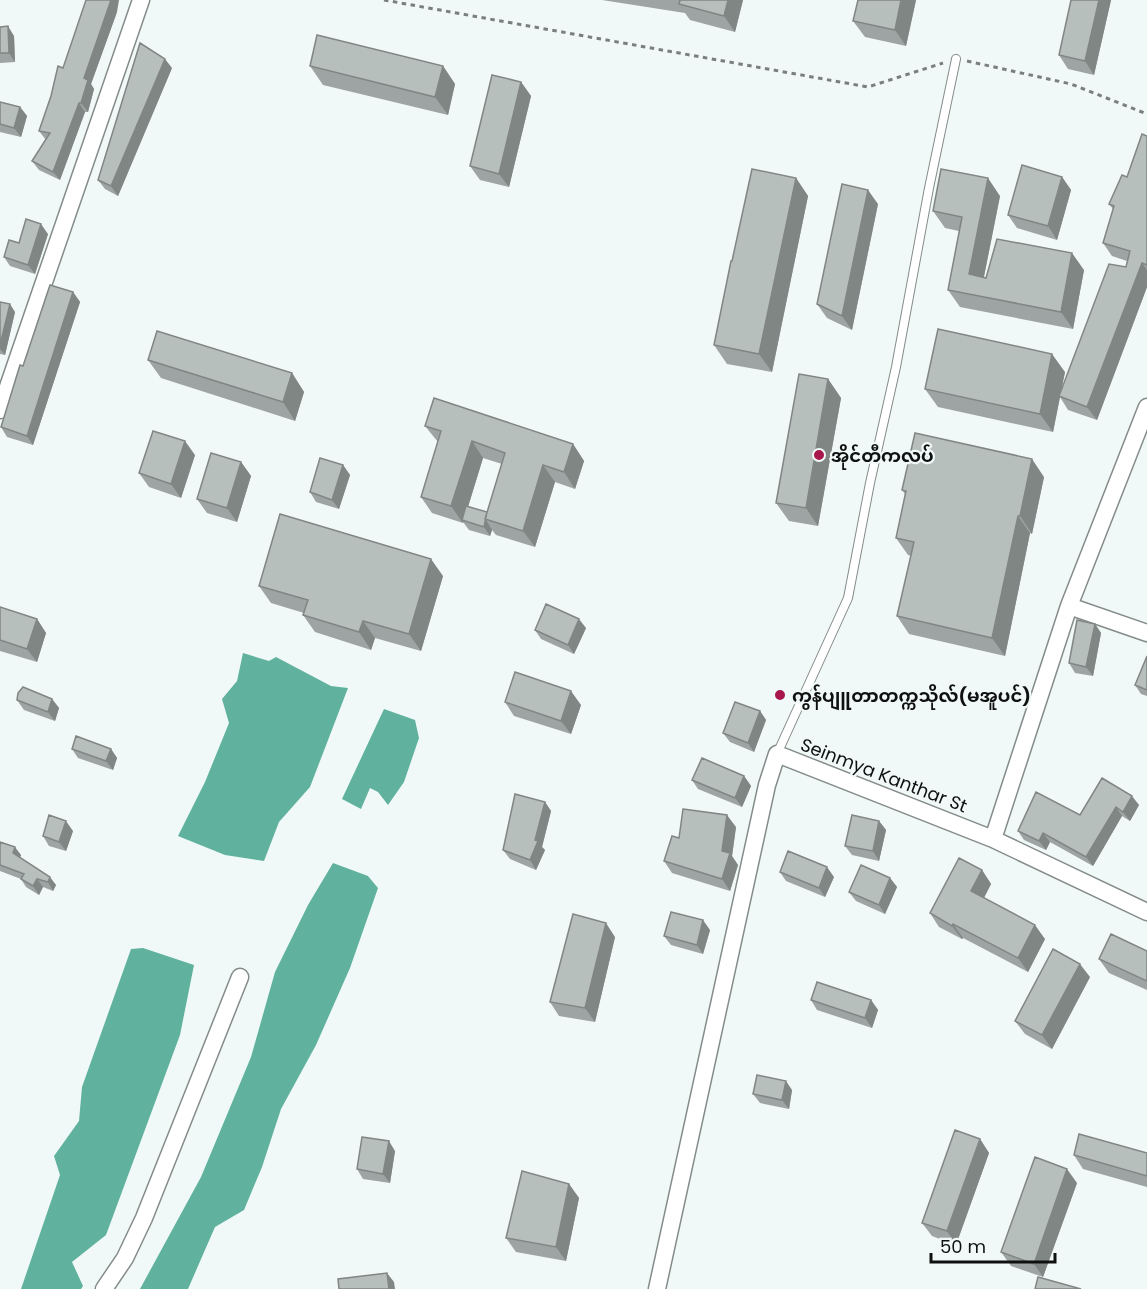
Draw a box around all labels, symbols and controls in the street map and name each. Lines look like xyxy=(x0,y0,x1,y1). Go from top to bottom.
place label: အိုင်တီကလပ် xyxy=(831,443,934,470)
marker: အိုင်တီကလပ် xyxy=(812,448,826,462)
place label: ကွန်ပျူတာတက္ကသိုလ်(မအူပင်) xyxy=(792,683,1031,711)
marker: ကွန်ပျူတာတက္ကသိုလ်(မအူပင်) xyxy=(773,688,787,702)
street label: Seinmya Kanthar St xyxy=(797,732,971,818)
scale bar xyxy=(931,1226,1056,1264)
text: 50 m xyxy=(940,1234,986,1259)

